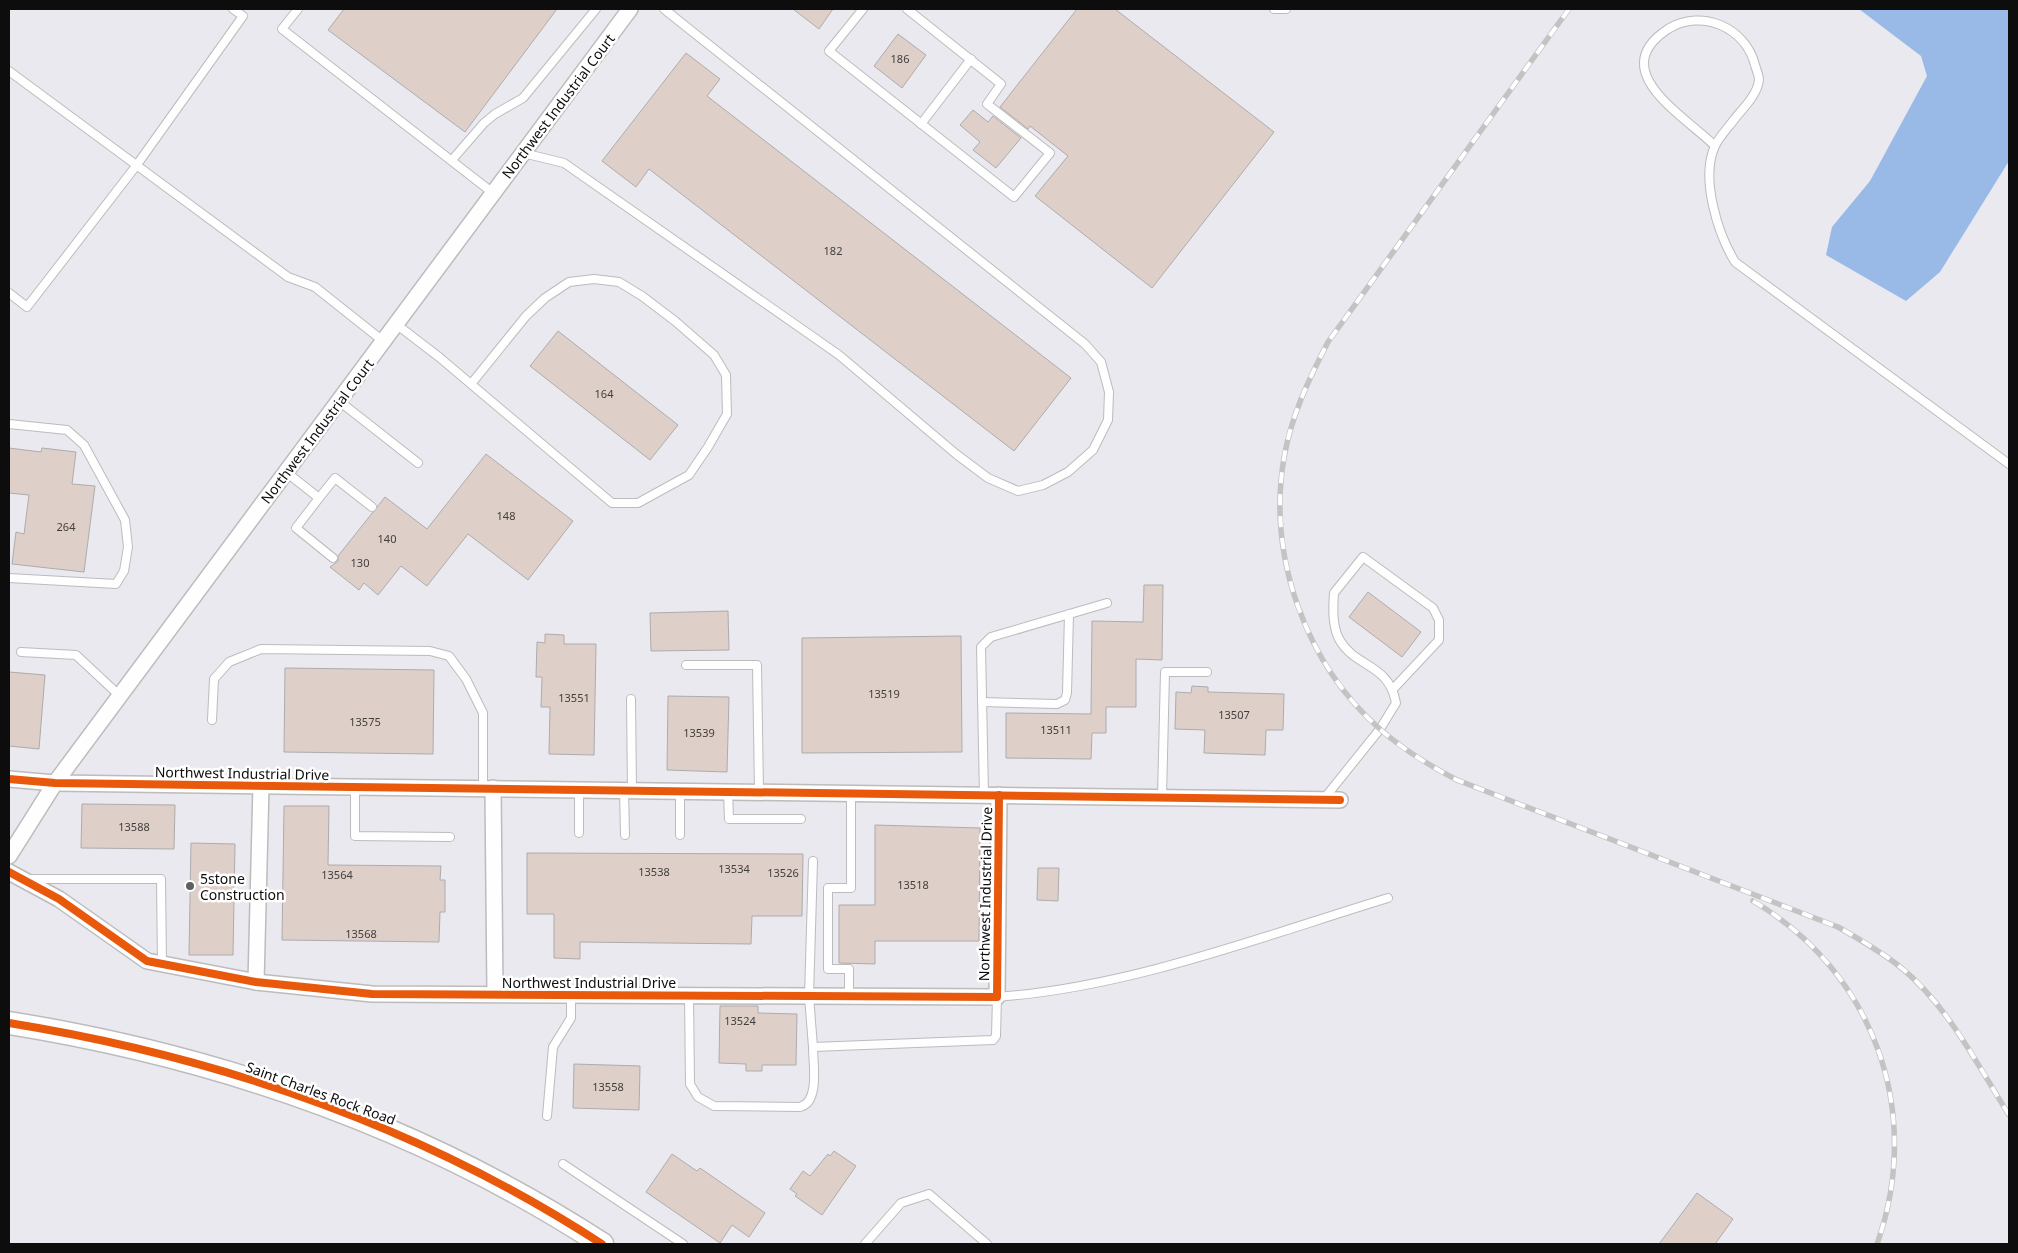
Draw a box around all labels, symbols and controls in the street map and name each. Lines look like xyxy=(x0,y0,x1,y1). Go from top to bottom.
street label: Northwest Industrial Court xyxy=(497,30,619,182)
house number: 186 xyxy=(891,51,909,66)
house number: 182 xyxy=(824,243,842,258)
street label: Northwest Industrial Court xyxy=(256,355,378,507)
house number: 164 xyxy=(595,386,614,401)
house number: 148 xyxy=(497,508,515,523)
house number: 264 xyxy=(57,519,76,534)
house number: 140 xyxy=(378,531,396,546)
house number: 130 xyxy=(351,555,369,570)
house number: 13519 xyxy=(868,686,900,701)
house number: 13551 xyxy=(558,690,590,705)
house number: 13507 xyxy=(1218,707,1250,722)
house number: 13575 xyxy=(349,714,381,729)
house number: 13511 xyxy=(1040,722,1072,737)
house number: 13539 xyxy=(683,725,715,740)
street label: Northwest Industrial Drive xyxy=(155,762,329,784)
street label: Northwest Industrial Drive xyxy=(974,807,996,981)
house number: 13588 xyxy=(118,819,150,834)
house number: 13534 xyxy=(718,861,750,876)
house number: 13538 xyxy=(638,864,670,879)
house number: 13526 xyxy=(767,865,799,880)
house number: 13564 xyxy=(321,867,353,882)
place label: 5stone Construction xyxy=(200,869,285,904)
house number: 13518 xyxy=(897,877,929,892)
marker: 5stone Construction xyxy=(184,880,196,892)
house number: 13568 xyxy=(345,926,377,941)
street label: Northwest Industrial Drive xyxy=(502,973,676,992)
house number: 13524 xyxy=(724,1013,756,1028)
street label: Saint Charles Rock Road xyxy=(243,1057,399,1129)
house number: 13558 xyxy=(592,1079,624,1094)

